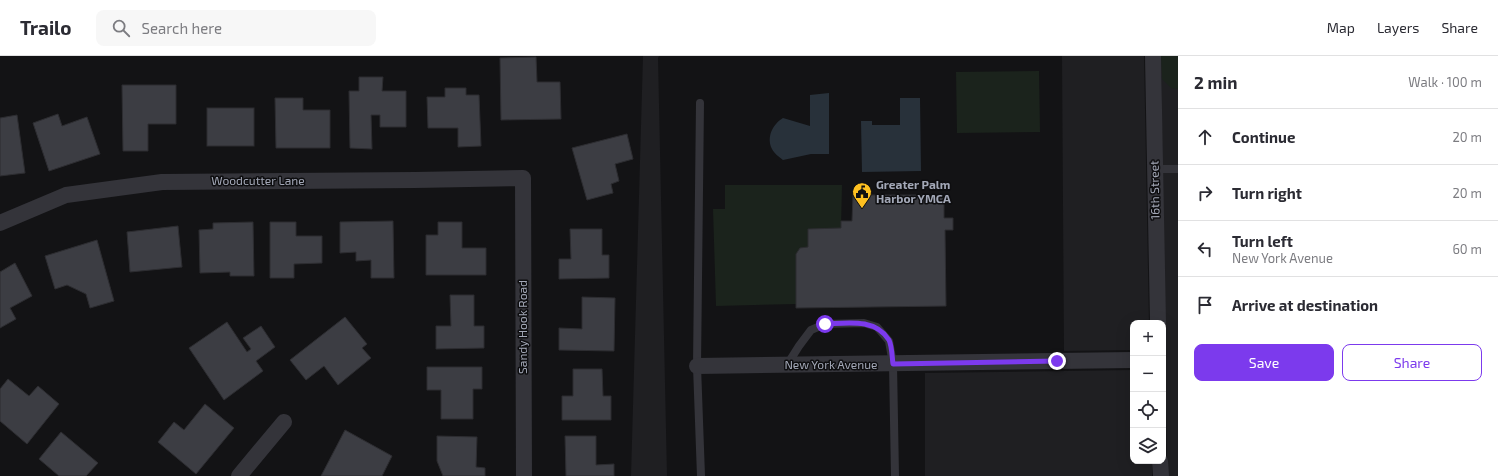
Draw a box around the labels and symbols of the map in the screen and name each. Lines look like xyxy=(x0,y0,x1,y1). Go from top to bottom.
street label: 16th Street xyxy=(1146,160,1162,220)
street label: Woodcutter Lane xyxy=(211,173,305,187)
place label: Greater Palm Harbor YMCA xyxy=(876,177,951,205)
public building icon: Greater Palm Harbor YMCA xyxy=(851,181,873,209)
street label: Sandy Hook Road xyxy=(515,280,529,374)
route start xyxy=(816,315,834,333)
route end xyxy=(1048,352,1066,370)
street label: New York Avenue xyxy=(784,357,878,371)

